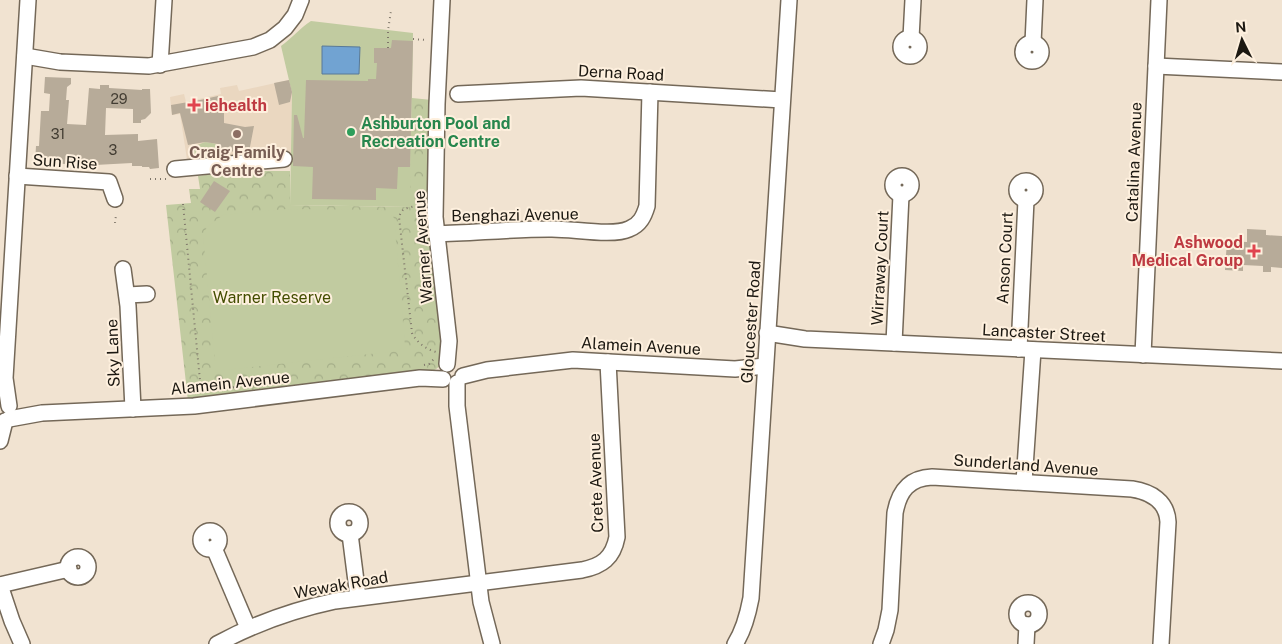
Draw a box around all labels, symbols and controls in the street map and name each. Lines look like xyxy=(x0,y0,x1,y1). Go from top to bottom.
north arrow xyxy=(1217,15,1267,65)
text: N xyxy=(1235,19,1247,35)
street label: Derna Road xyxy=(577,61,665,85)
house number: 29 xyxy=(110,91,128,107)
place label: iehealth xyxy=(205,96,267,115)
marker: iehealth xyxy=(187,98,201,112)
street label: Catalina Avenue xyxy=(1122,102,1146,222)
place label: Ashburton Pool and Recreation Centre xyxy=(361,114,511,151)
house number: 31 xyxy=(51,126,65,142)
marker: Ashburton Pool and Recreation Centre xyxy=(345,126,357,138)
marker: Craig Family Centre xyxy=(231,128,243,140)
house number: 3 xyxy=(109,142,118,158)
place label: Craig Family Centre xyxy=(189,143,285,180)
street label: Sun Rise xyxy=(32,150,98,174)
street label: Warner Avenue xyxy=(410,190,436,304)
street label: Benghazi Avenue xyxy=(451,204,579,226)
street label: Wirraway Court xyxy=(868,210,892,326)
street label: Anson Court xyxy=(993,211,1017,305)
place label: Ashwood Medical Group xyxy=(1131,233,1243,270)
marker: Ashwood Medical Group xyxy=(1247,244,1261,258)
street label: Gloucester Road xyxy=(737,260,765,384)
park label: Warner Reserve xyxy=(213,288,331,307)
street label: Sky Lane xyxy=(102,318,124,388)
street label: Lancaster Street xyxy=(981,320,1107,346)
street label: Alamein Avenue xyxy=(581,333,701,359)
street label: Alamein Avenue xyxy=(169,367,291,399)
street label: Crete Avenue xyxy=(585,433,607,533)
street label: Sunderland Avenue xyxy=(953,450,1099,480)
street label: Wewak Road xyxy=(292,567,390,603)

